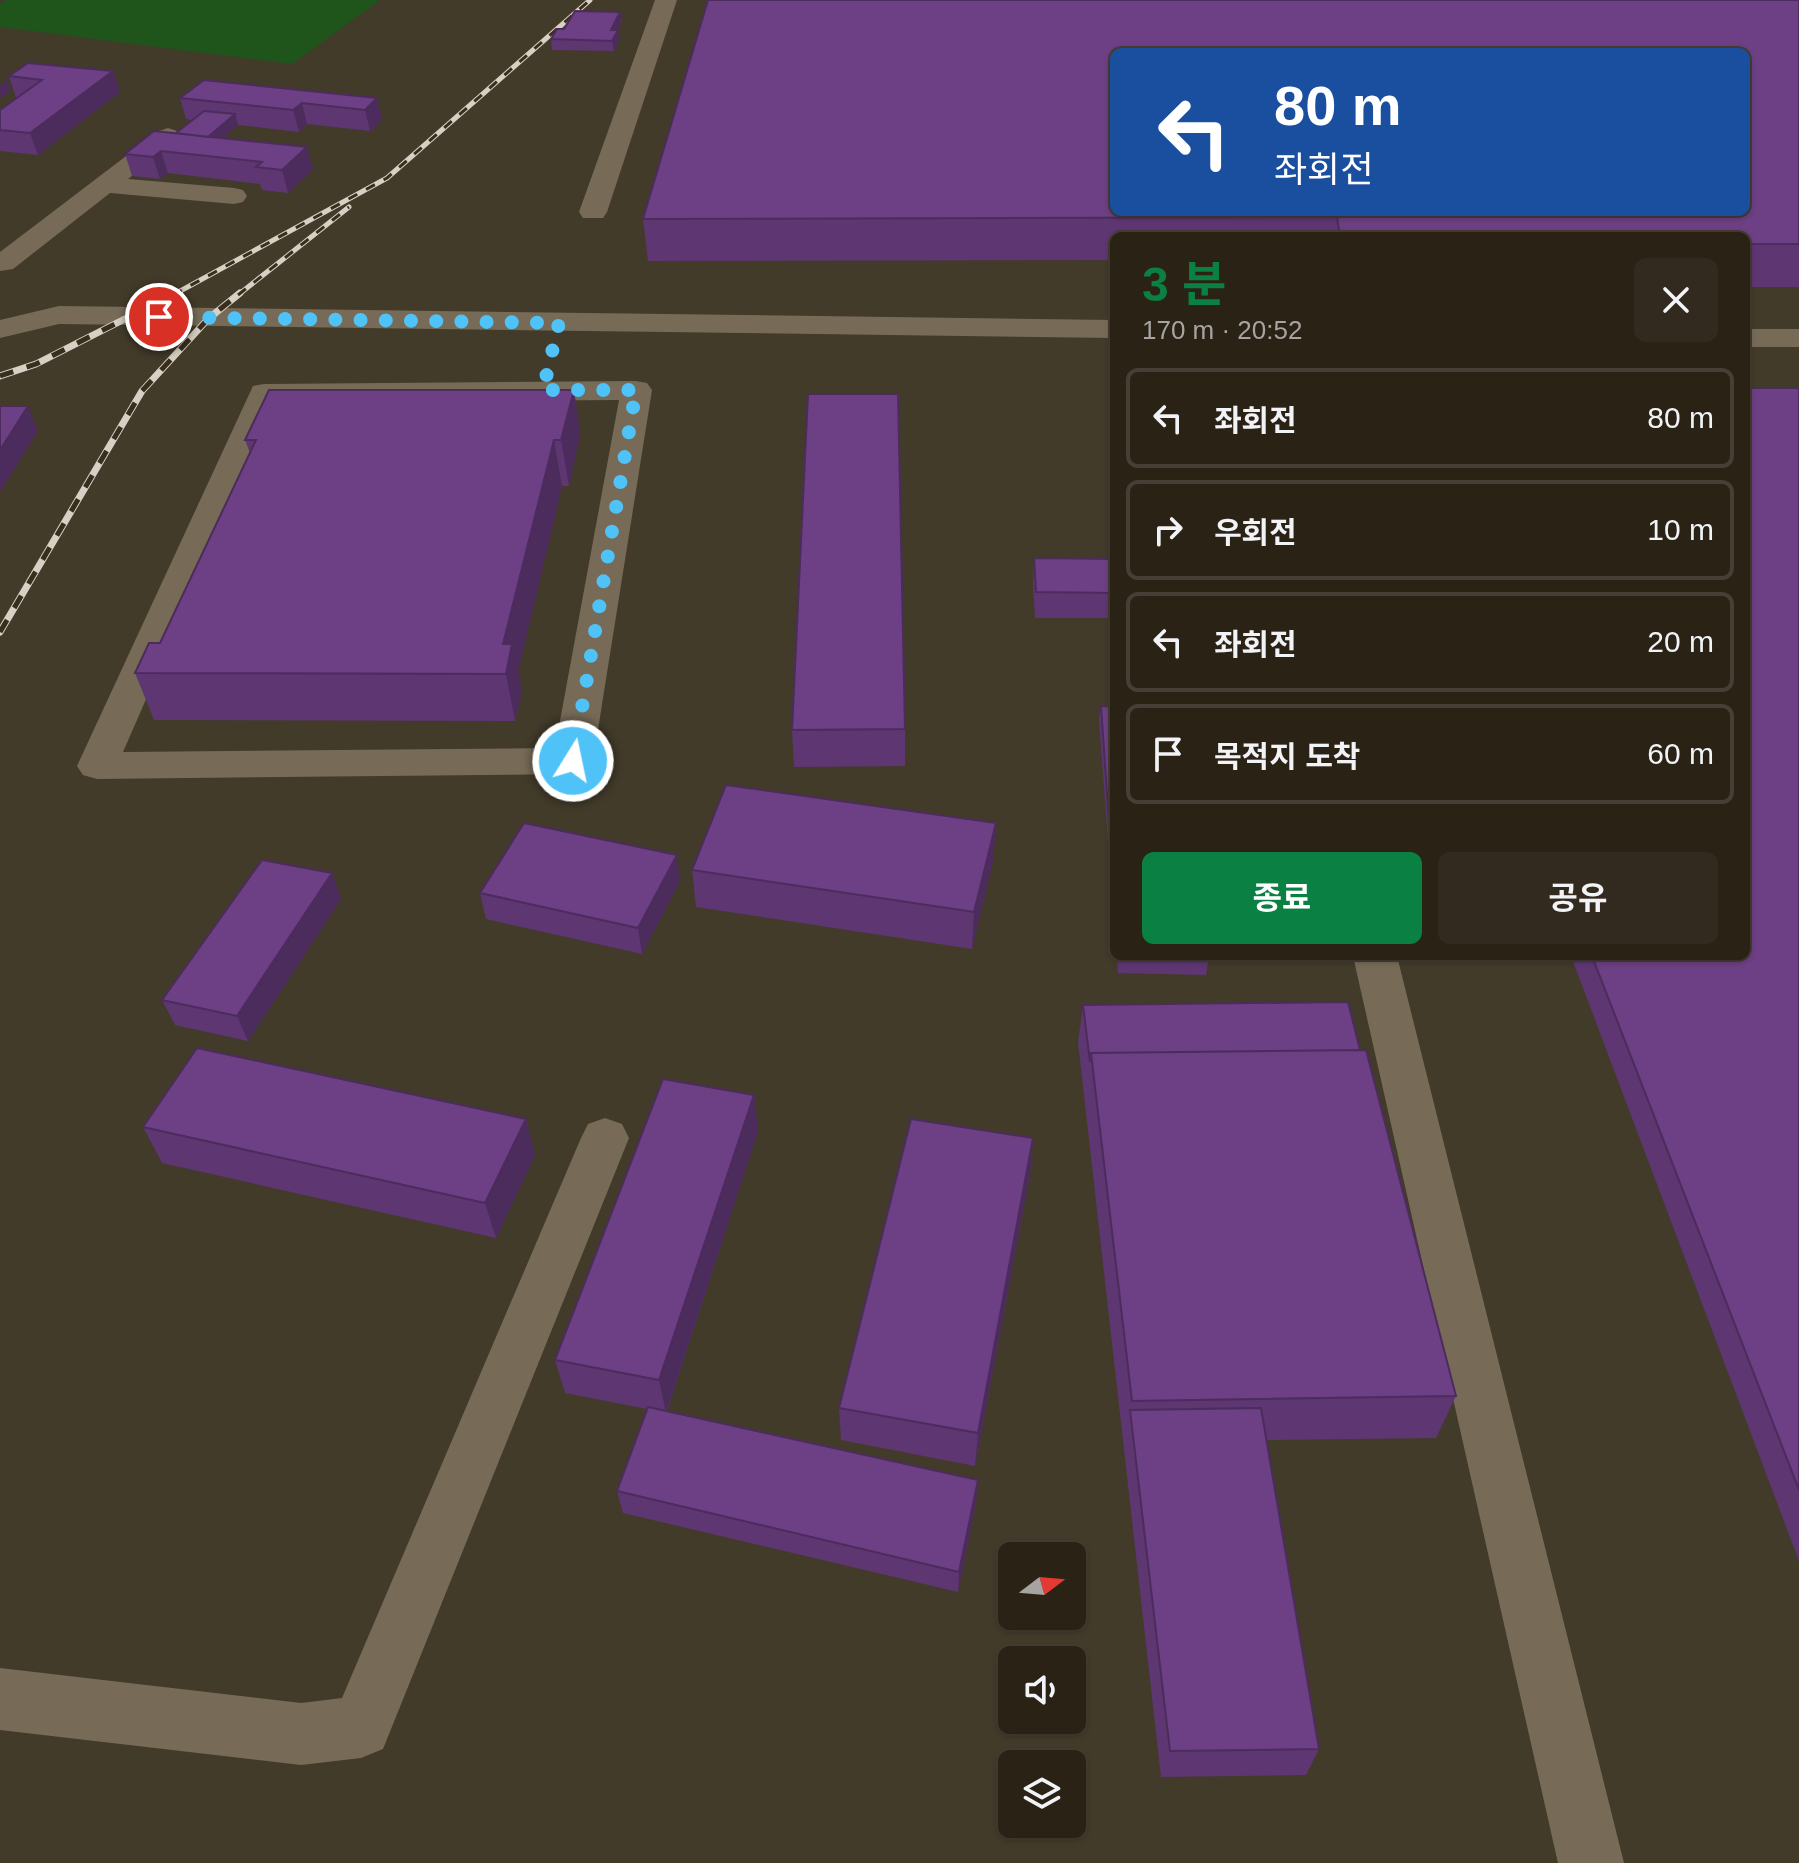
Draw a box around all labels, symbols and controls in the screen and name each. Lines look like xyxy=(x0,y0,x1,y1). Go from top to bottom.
text: 80 m xyxy=(1274,74,1402,137)
icon: left xyxy=(1142,80,1246,184)
text: 좌회전 xyxy=(1274,149,1373,190)
text: 3 분 xyxy=(1142,258,1226,311)
button: close xyxy=(1634,258,1718,342)
pin xyxy=(125,283,193,351)
icon: arrive xyxy=(137,295,181,339)
text: 170 m · 20:52 xyxy=(1142,315,1302,345)
icon: left xyxy=(1146,396,1190,440)
text: 80 m xyxy=(1647,401,1714,434)
text: 좌회전 xyxy=(1214,404,1297,437)
icon: right xyxy=(1146,508,1190,552)
text: 10 m xyxy=(1647,513,1714,546)
text: 우회전 xyxy=(1214,516,1297,549)
icon: left xyxy=(1146,620,1190,664)
text: 20 m xyxy=(1647,625,1714,658)
text: 좌회전 xyxy=(1214,628,1297,661)
position arrow xyxy=(531,719,615,803)
icon: arrive xyxy=(1146,732,1190,776)
text: 60 m xyxy=(1647,737,1714,770)
text: 목적지 도착 xyxy=(1214,740,1360,773)
button: 종료 xyxy=(1142,852,1422,944)
button: 공유 xyxy=(1438,852,1718,944)
north arrow xyxy=(998,1542,1086,1630)
map controls xyxy=(998,1542,1086,1838)
button: sound xyxy=(998,1646,1086,1734)
button: layers xyxy=(998,1750,1086,1838)

